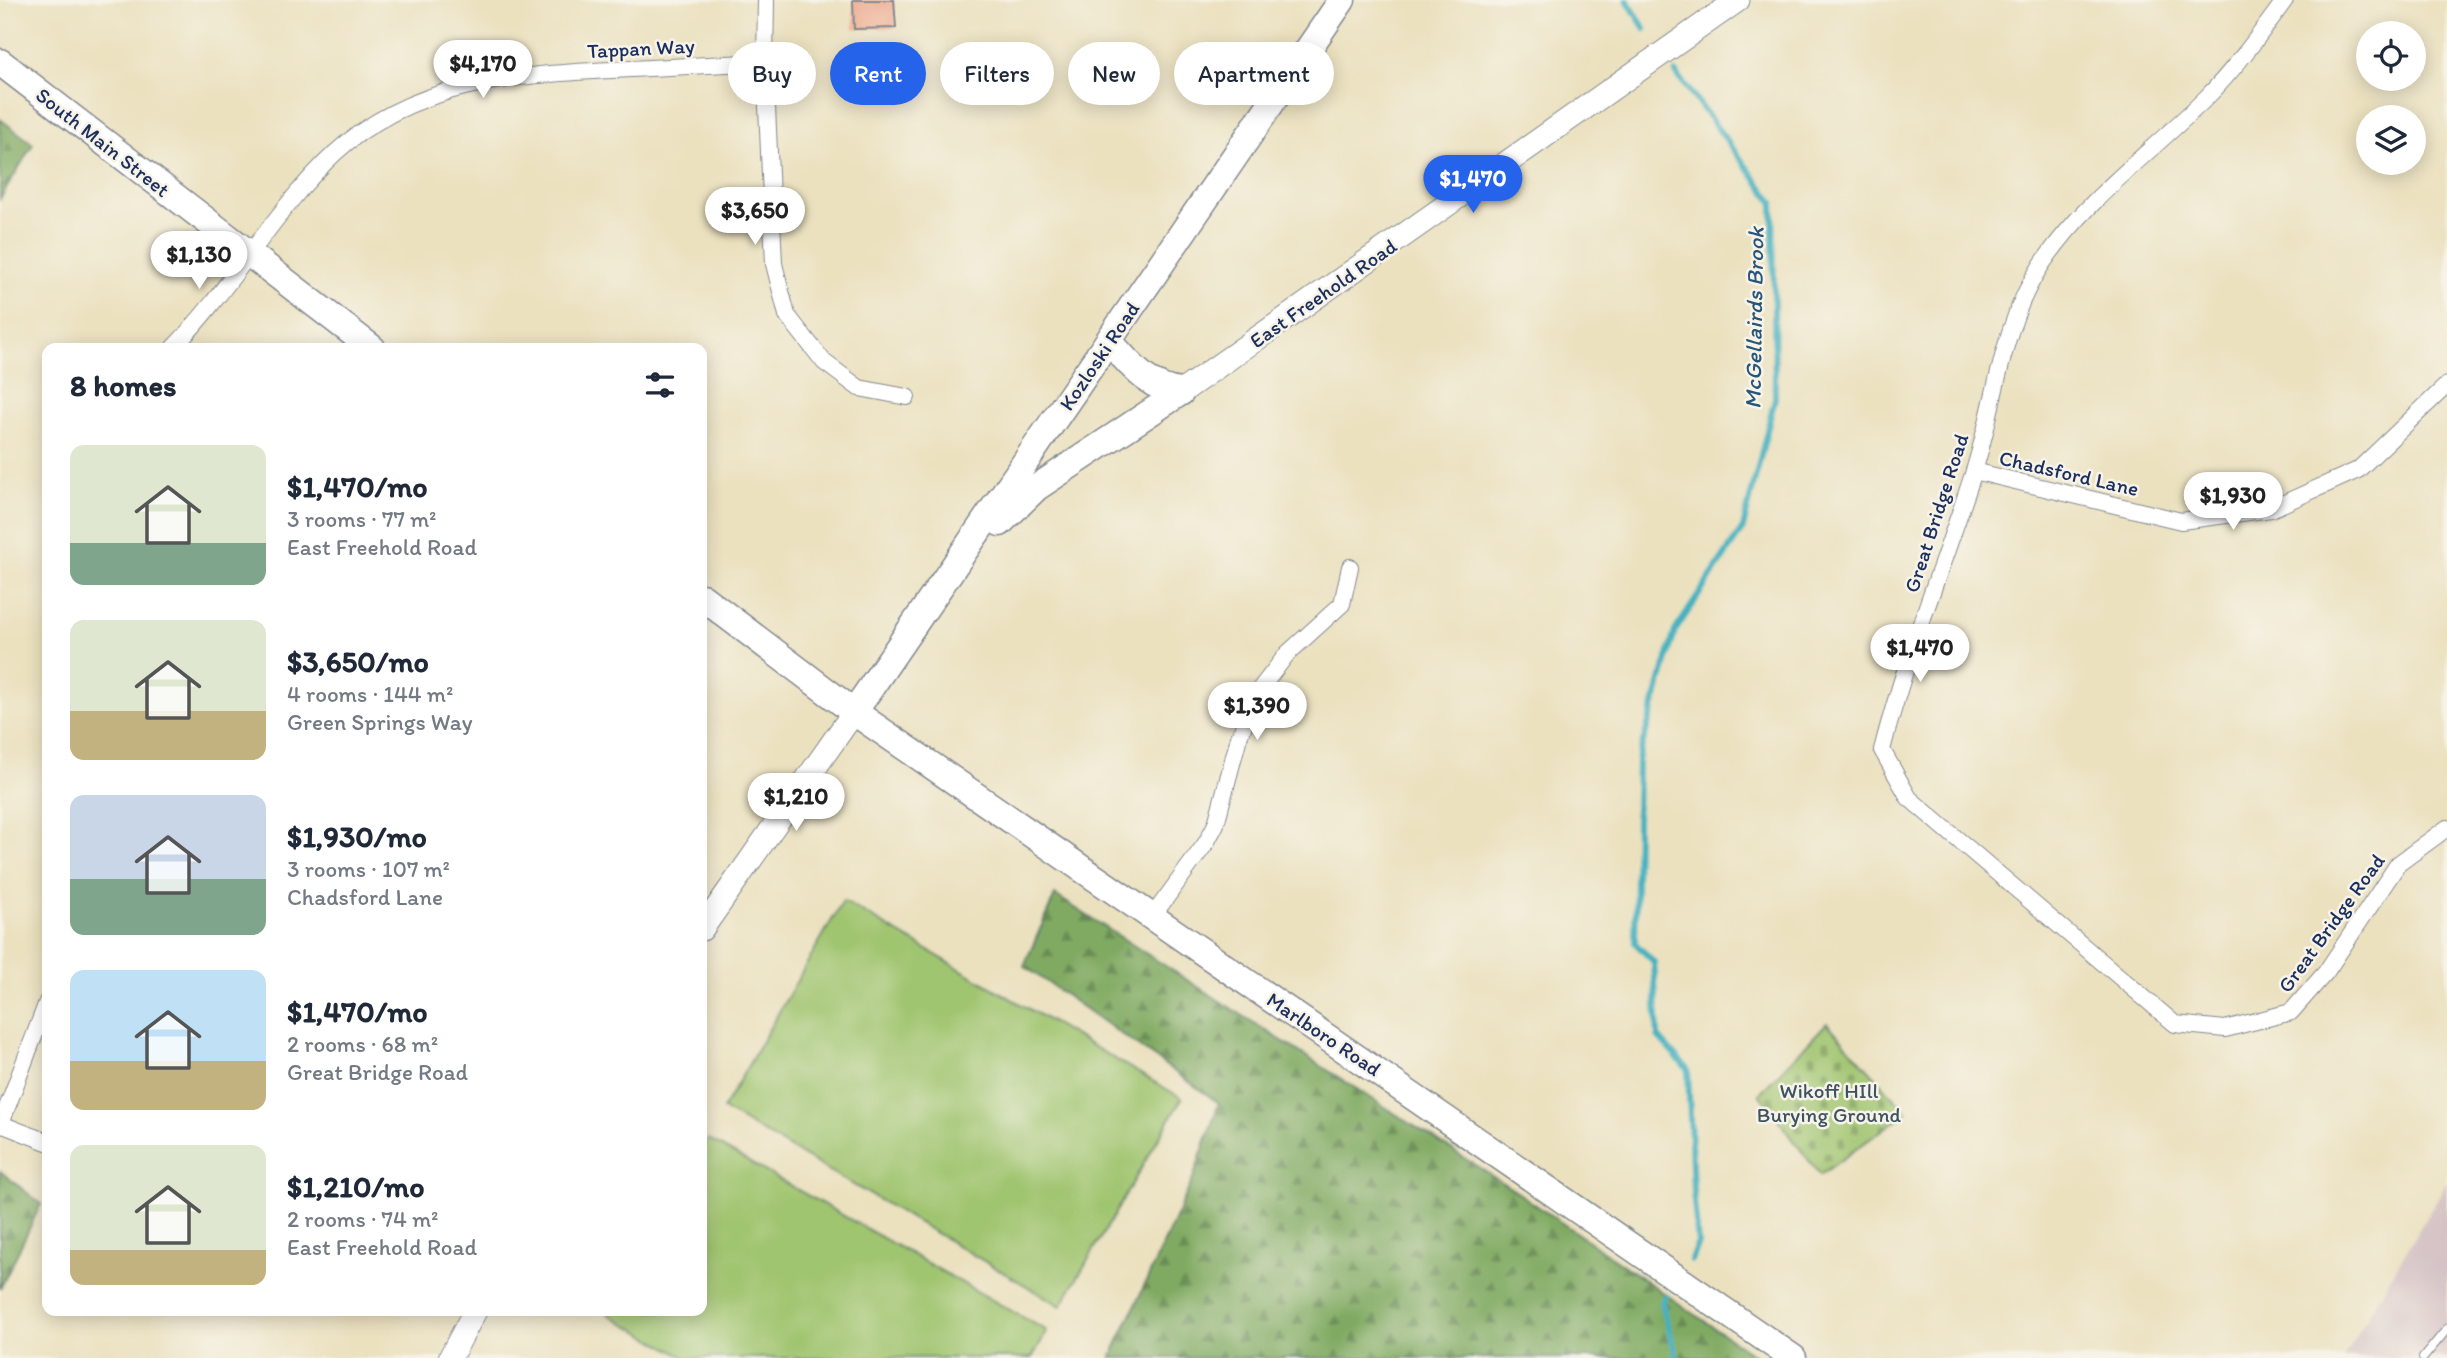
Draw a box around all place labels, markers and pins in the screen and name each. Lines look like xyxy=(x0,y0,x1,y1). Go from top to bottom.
pin: $4,170 xyxy=(426,41,540,100)
pin: $1,470 xyxy=(1416,156,1530,215)
pin: $3,650 xyxy=(698,188,812,247)
pin: $1,130 xyxy=(142,232,256,291)
pin: $1,930 xyxy=(2176,472,2290,532)
pin: $1,470 xyxy=(1863,624,1977,684)
pin: $1,390 xyxy=(1200,682,1314,742)
pin: $1,210 xyxy=(739,774,853,833)

